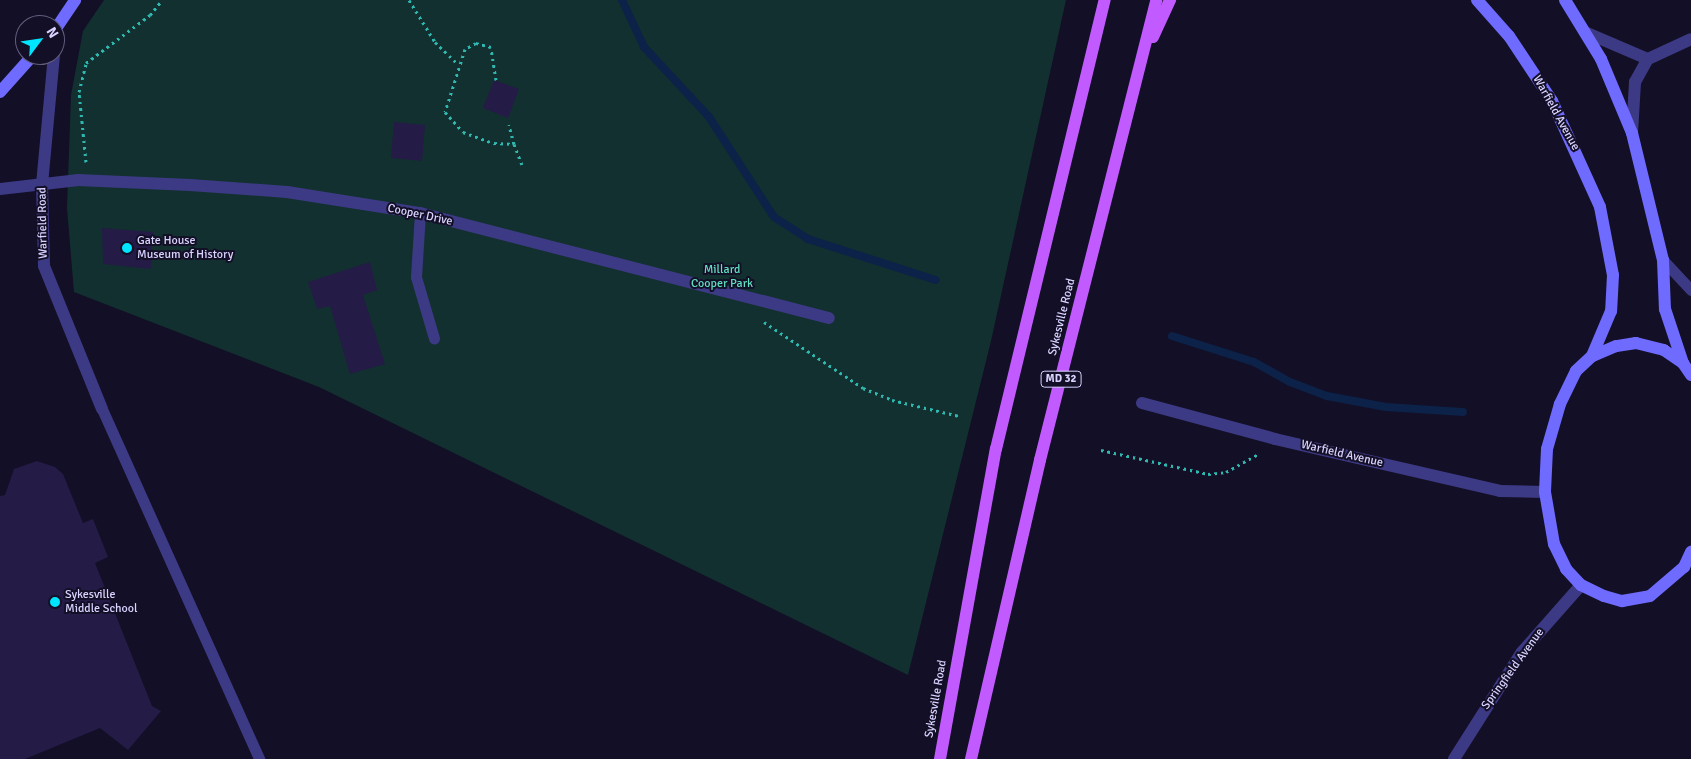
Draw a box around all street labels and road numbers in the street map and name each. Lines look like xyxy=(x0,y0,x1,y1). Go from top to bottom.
street label: Warfield Avenue xyxy=(1529,73,1583,153)
street label: Warfield Road xyxy=(35,187,51,259)
street label: Cooper Drive xyxy=(386,201,454,229)
street label: Sykesville Road xyxy=(1045,277,1079,357)
road number: MD 32 xyxy=(1040,370,1082,388)
street label: Warfield Avenue xyxy=(1300,438,1384,470)
street label: Springfield Avenue xyxy=(1479,626,1547,712)
street label: Sykesville Road xyxy=(922,659,950,739)

